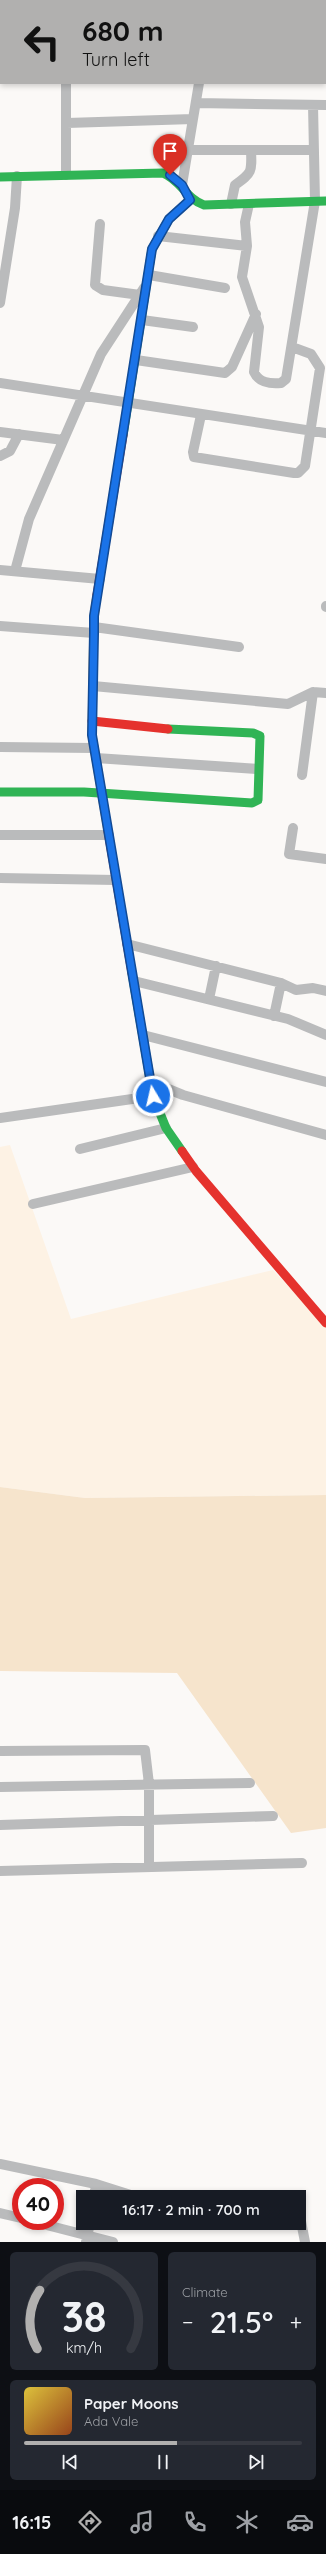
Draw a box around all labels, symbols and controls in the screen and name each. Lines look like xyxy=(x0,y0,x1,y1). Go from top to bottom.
text: 680 m xyxy=(82,13,164,48)
icon: left xyxy=(16,16,68,68)
text: Turn left xyxy=(82,48,150,71)
pin xyxy=(153,134,187,175)
icon: arrive xyxy=(159,140,181,162)
position arrow xyxy=(132,1075,174,1117)
speed limit sign: 40 xyxy=(12,2178,64,2230)
text: 16:17 · 2 min · 700 m xyxy=(122,2200,260,2219)
text: Climate xyxy=(182,2284,228,2300)
text: 38 xyxy=(61,2290,107,2342)
text: 21.5° xyxy=(210,2303,273,2341)
text: − xyxy=(182,2308,193,2336)
text: + xyxy=(290,2308,302,2336)
text: km/h xyxy=(66,2339,102,2357)
text: Paper Moons xyxy=(84,2394,179,2413)
text: Ada Vale xyxy=(84,2413,138,2429)
icon: previous xyxy=(59,2451,81,2473)
icon: pause xyxy=(152,2451,174,2473)
icon: next xyxy=(245,2451,267,2473)
icon: directions xyxy=(76,2508,104,2536)
icon: music xyxy=(128,2508,156,2536)
icon: phone xyxy=(181,2508,209,2536)
icon: climate xyxy=(233,2508,261,2536)
icon: car xyxy=(286,2508,314,2536)
text: 16:15 xyxy=(12,2511,51,2534)

